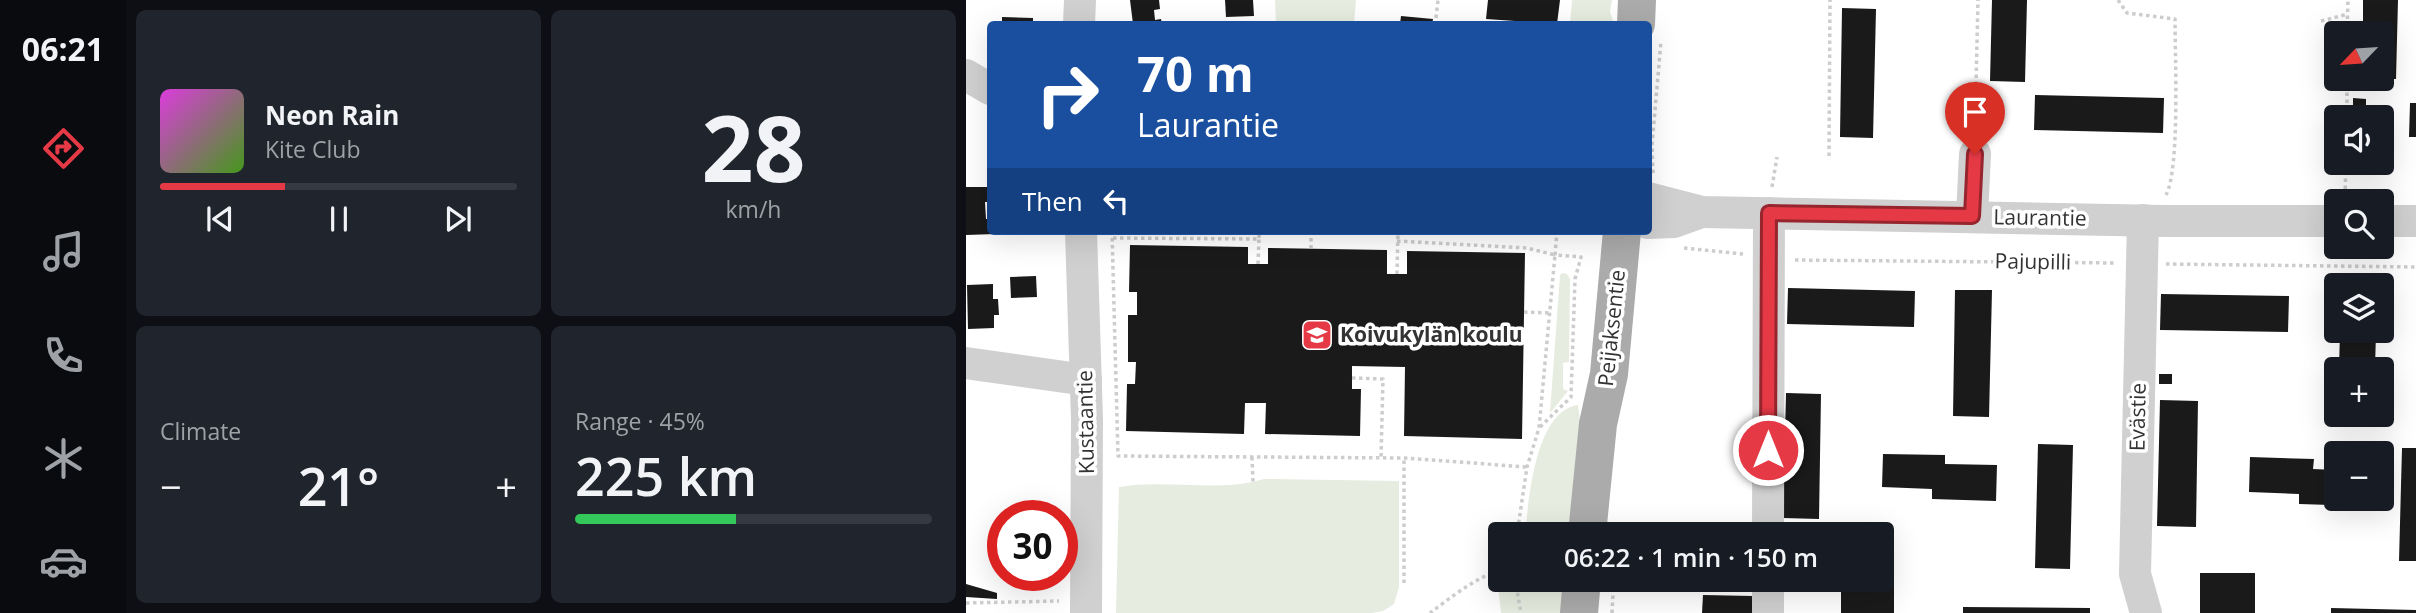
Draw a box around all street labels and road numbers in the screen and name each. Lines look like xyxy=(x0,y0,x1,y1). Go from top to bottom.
street label: Laurantie xyxy=(1993,202,2087,232)
street label: Pajupilli xyxy=(1995,246,2072,276)
street label: Peijaksentie xyxy=(1591,268,1631,388)
street label: Kustaantie xyxy=(1070,370,1100,474)
street label: Evästie xyxy=(2122,383,2152,451)

